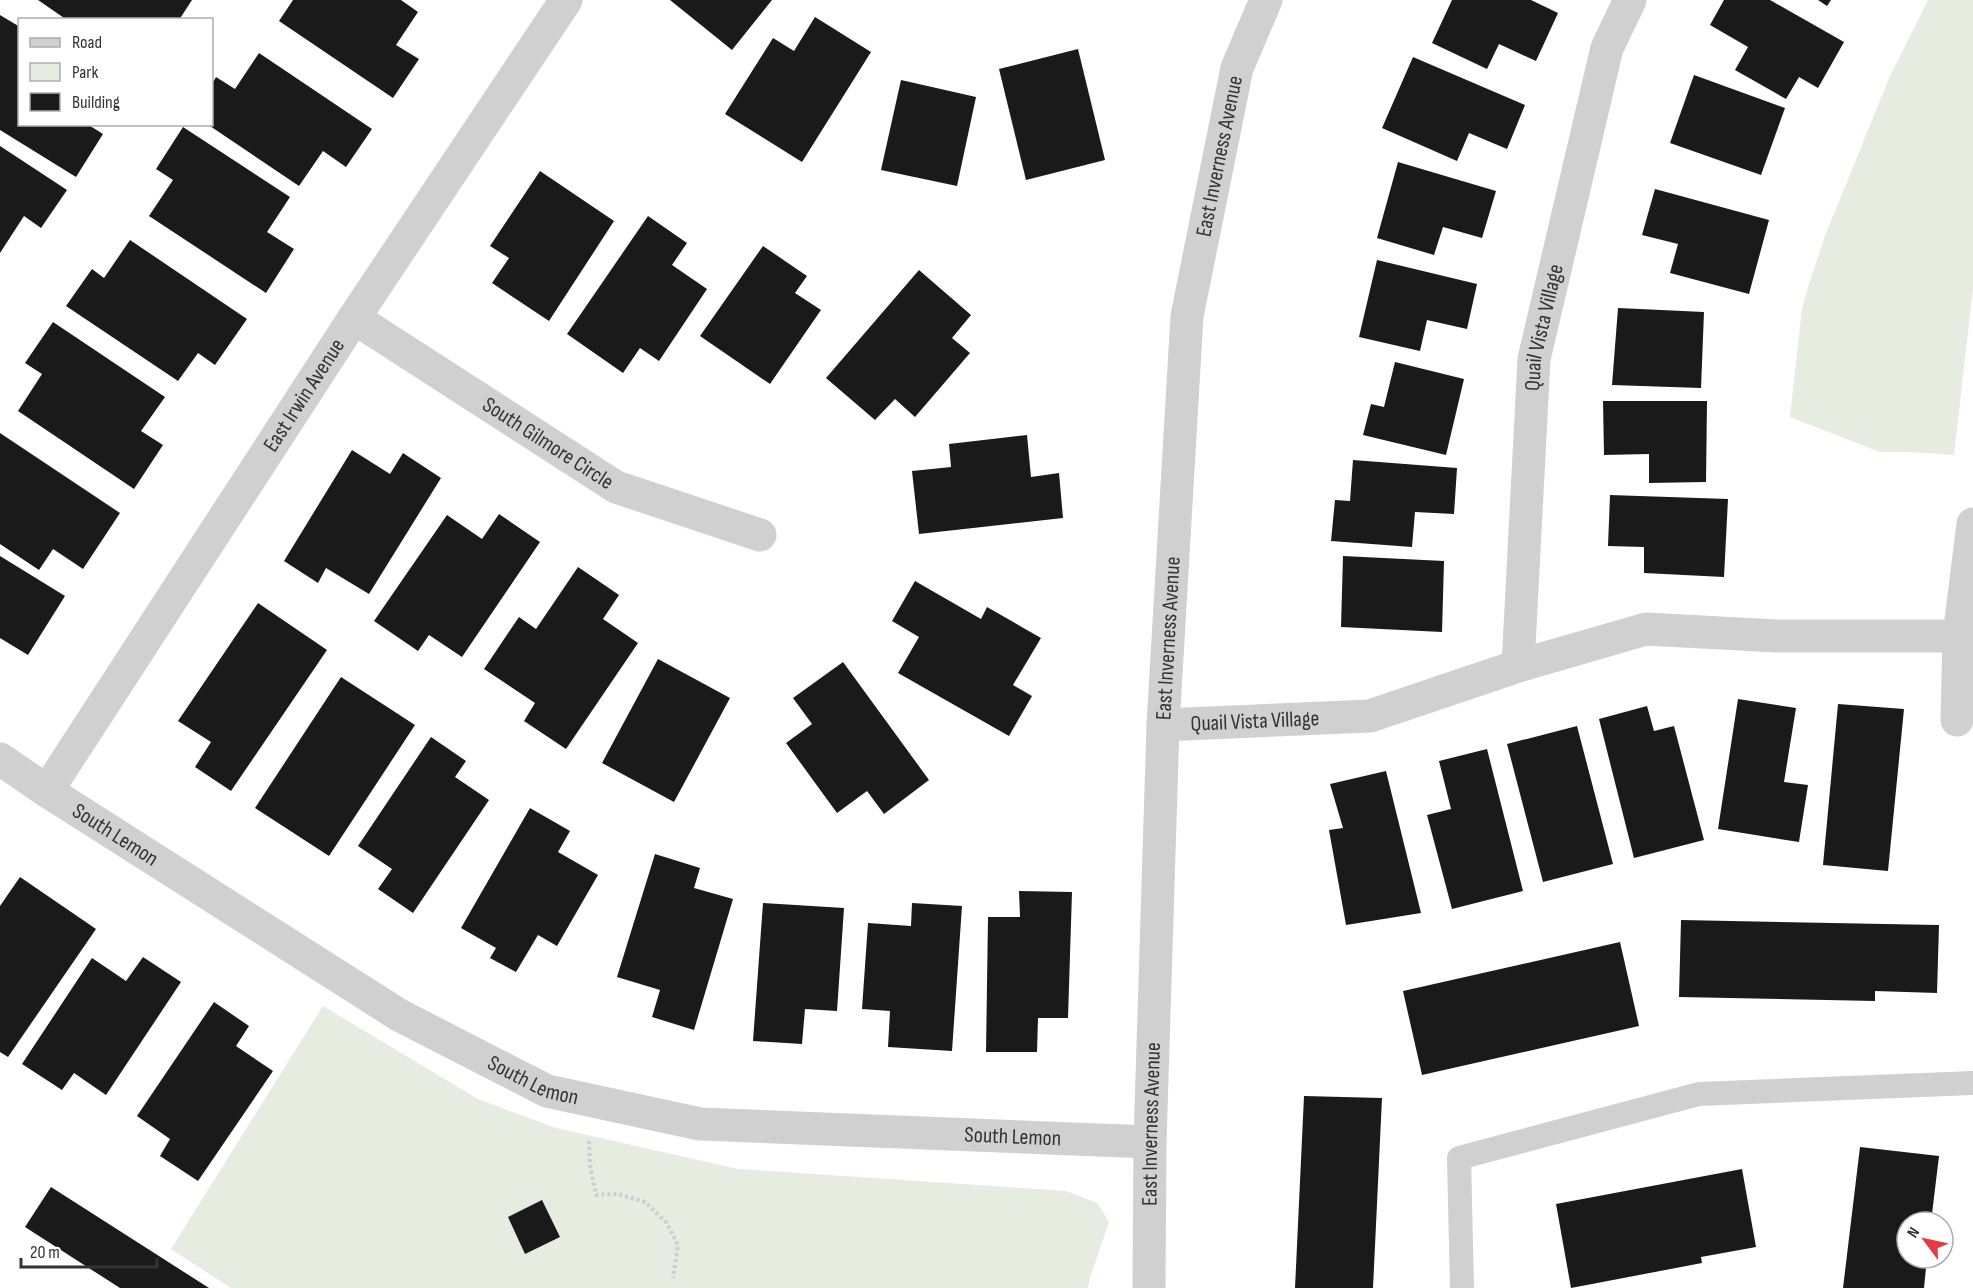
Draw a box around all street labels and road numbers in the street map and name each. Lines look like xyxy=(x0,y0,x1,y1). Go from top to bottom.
street label: East Inverness Avenue xyxy=(1190,73,1249,239)
street label: Quail Vista Village xyxy=(1519,261,1569,392)
street label: East Irwin Avenue xyxy=(257,333,351,457)
street label: South Gilmore Circle xyxy=(477,391,619,495)
street label: East Inverness Avenue xyxy=(1150,556,1186,721)
street label: Quail Vista Village xyxy=(1190,705,1320,737)
street label: South Lemon xyxy=(67,797,164,872)
street label: East Inverness Avenue xyxy=(1136,1042,1167,1206)
street label: South Lemon xyxy=(483,1049,581,1111)
street label: South Lemon xyxy=(964,1121,1062,1152)

